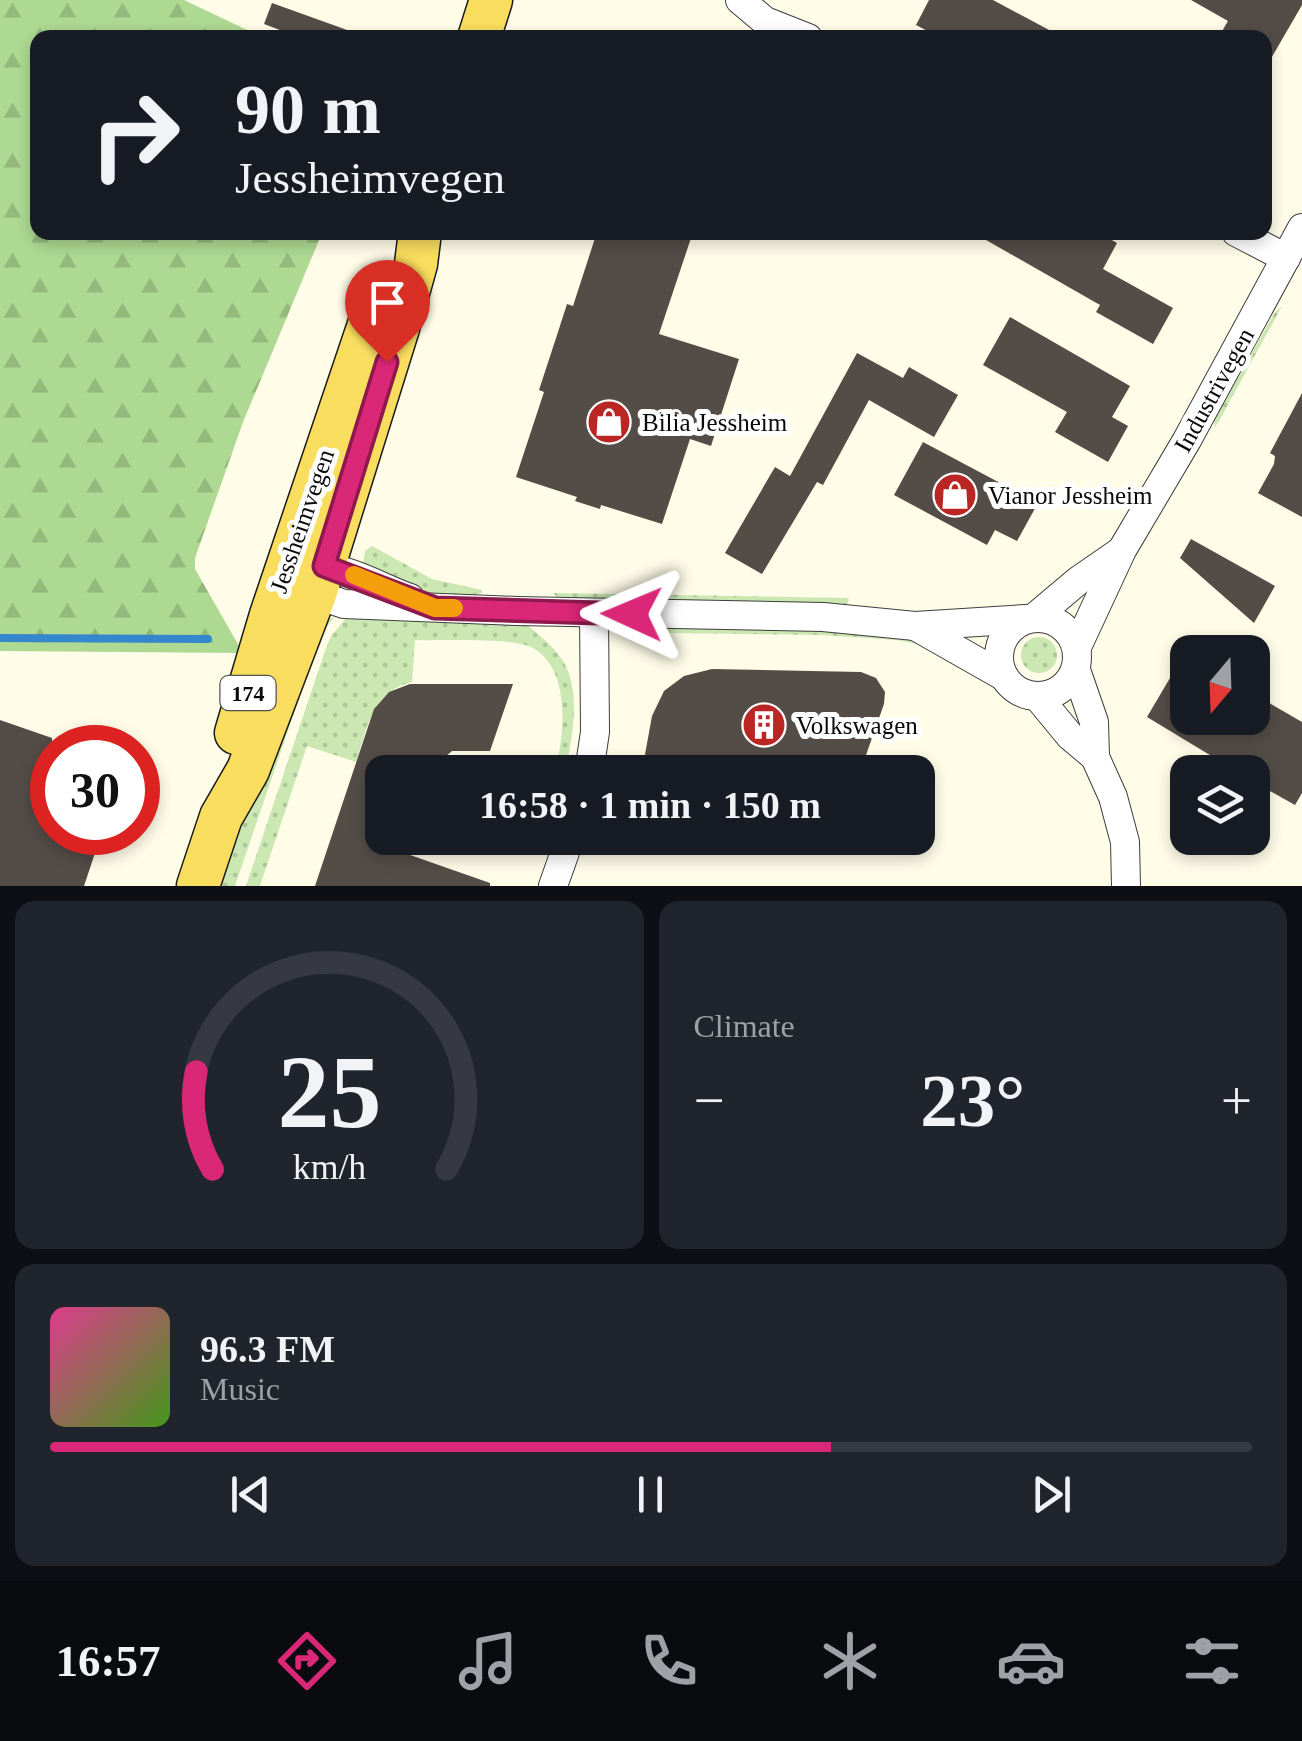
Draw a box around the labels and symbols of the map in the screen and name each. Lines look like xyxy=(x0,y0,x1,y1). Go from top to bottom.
pin xyxy=(345,260,430,363)
street label: Industrivegen xyxy=(1169,323,1259,457)
shop icon: Bilia Jessheim xyxy=(586,399,632,445)
place label: Bilia Jessheim xyxy=(642,409,788,436)
street label: Jessheimvegen xyxy=(265,445,339,596)
shop icon: Vianor Jessheim xyxy=(932,472,978,518)
place label: Vianor Jessheim xyxy=(988,482,1153,509)
position arrow xyxy=(580,562,684,666)
north arrow xyxy=(1170,635,1270,735)
road number: 174 xyxy=(220,676,276,710)
building icon: Volkswagen xyxy=(741,702,787,748)
place label: Volkswagen xyxy=(796,712,918,739)
speed limit sign: 30 xyxy=(30,725,160,855)

